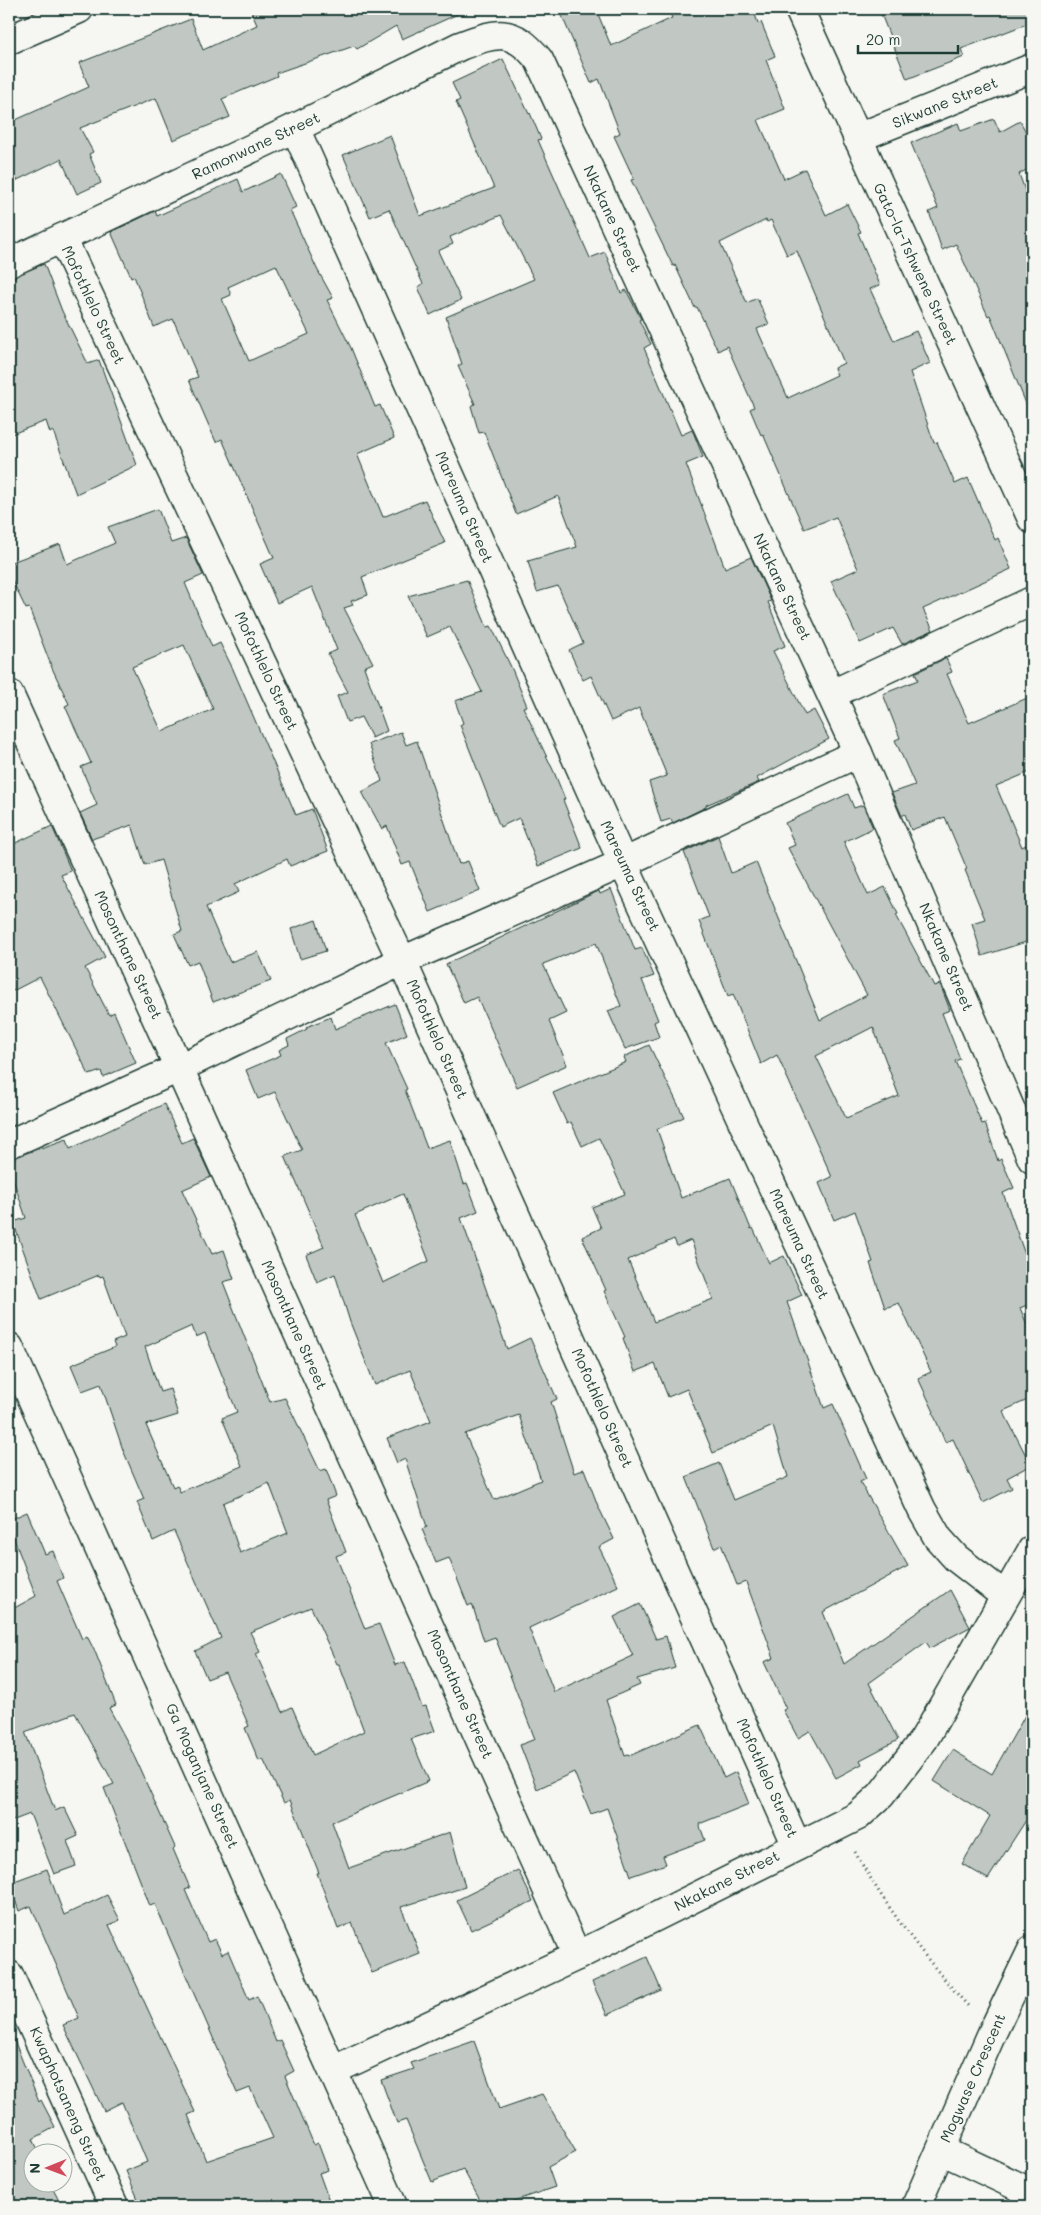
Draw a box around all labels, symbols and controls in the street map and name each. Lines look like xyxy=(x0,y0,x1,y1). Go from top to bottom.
scale bar xyxy=(858,22,958,54)
text: 20 m xyxy=(866,29,900,49)
street label: Sikwane Street xyxy=(889,72,1000,132)
street label: Ramonwane Street xyxy=(188,107,323,184)
street label: Nkakane Street xyxy=(579,162,646,275)
street label: Gato-la-Tshwene Street xyxy=(869,179,962,348)
street label: Mofothlelo Street xyxy=(58,242,130,367)
street label: Mareuma Street xyxy=(431,448,498,566)
street label: Nkakane Street xyxy=(749,530,816,643)
street label: Mofothlelo Street xyxy=(231,608,303,733)
street label: Mareuma Street xyxy=(596,817,665,934)
street label: Mosonthane Street xyxy=(90,887,168,1022)
street label: Nkakane Street xyxy=(915,899,979,1014)
street label: Mofothlelo Street xyxy=(403,976,473,1102)
street label: Mareuma Street xyxy=(765,1185,834,1302)
street label: Mosonthane Street xyxy=(257,1257,333,1393)
street label: Mofothlelo Street xyxy=(568,1345,638,1471)
street label: Mosonthane Street xyxy=(423,1626,499,1762)
street label: Ga Moganjane Street xyxy=(162,1700,244,1851)
street label: Mofothlelo Street xyxy=(733,1715,803,1841)
street label: Nkakane Street xyxy=(670,1845,783,1915)
street label: Mogwase Crescent xyxy=(935,2010,1010,2145)
street label: Kwaphotsaneng Street xyxy=(26,2023,112,2184)
north arrow xyxy=(22,2142,72,2192)
text: N xyxy=(25,2163,44,2174)

